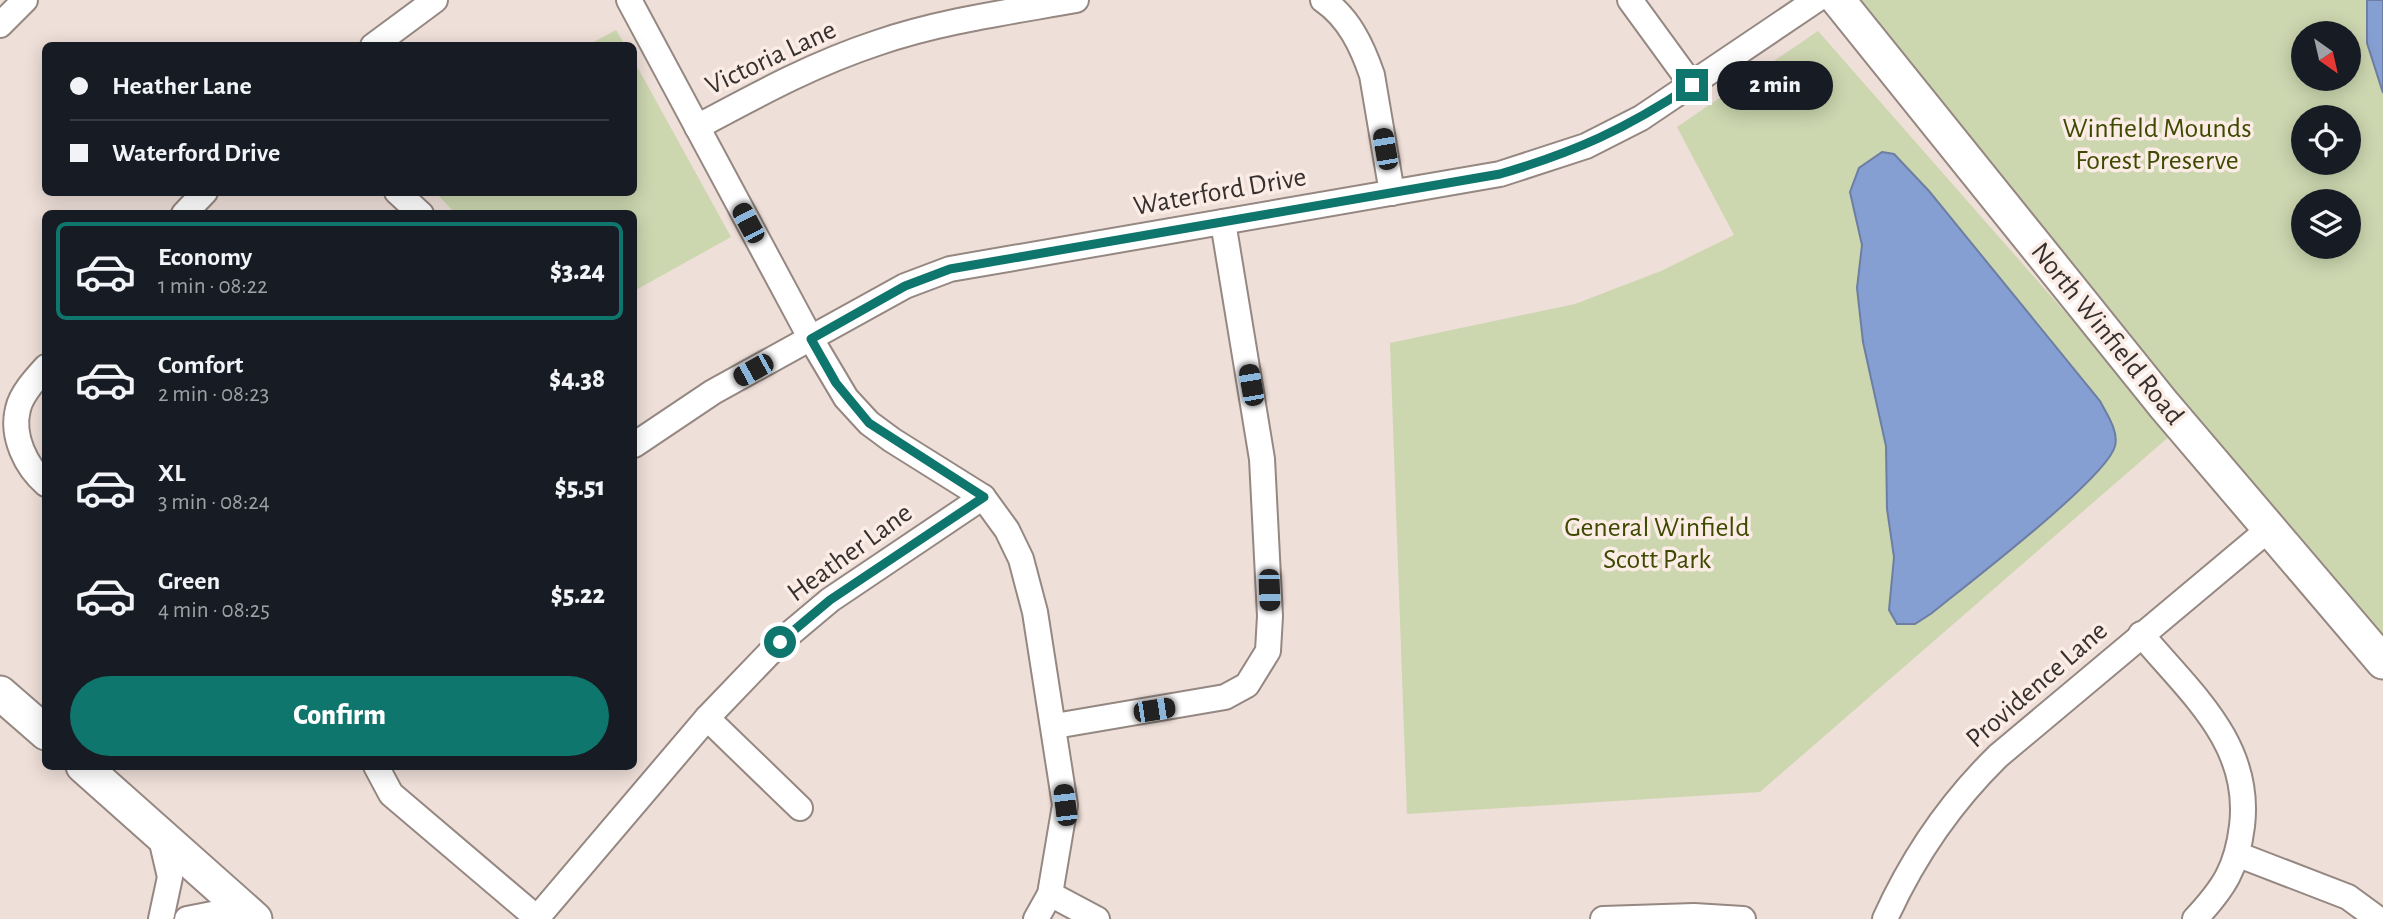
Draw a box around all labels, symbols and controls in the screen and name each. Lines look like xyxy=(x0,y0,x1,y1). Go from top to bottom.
street label: Victoria Lane xyxy=(701,16,841,100)
north arrow xyxy=(2291,21,2361,91)
map controls xyxy=(2291,21,2361,259)
callout: 2 min xyxy=(1716,60,1832,110)
route end xyxy=(1676,69,1708,101)
text: Heather Lane xyxy=(112,73,252,99)
text: 2 min xyxy=(1749,74,1801,97)
button: locate xyxy=(2291,105,2361,175)
park label: Winfield Mounds Forest Preserve xyxy=(2062,115,2252,175)
car xyxy=(1372,126,1399,172)
text: Waterford Drive xyxy=(112,140,280,166)
street label: Waterford Drive xyxy=(1132,163,1308,221)
button: layers xyxy=(2291,189,2361,259)
car xyxy=(729,200,768,246)
street label: North Winfield Road xyxy=(2025,238,2189,430)
icon: car xyxy=(74,240,137,303)
text: Economy xyxy=(158,244,252,270)
text: $3.24 xyxy=(550,258,605,284)
text: 1 min · 08:22 xyxy=(158,275,268,298)
icon: car xyxy=(74,348,137,411)
car xyxy=(730,351,777,389)
text: Comfort xyxy=(158,352,243,378)
car xyxy=(1238,362,1265,408)
text: $4.38 xyxy=(549,366,605,392)
text: 2 min · 08:23 xyxy=(158,383,269,406)
icon: car xyxy=(74,456,137,519)
text: XL xyxy=(158,460,185,486)
text: $5.51 xyxy=(555,474,605,500)
text: 3 min · 08:24 xyxy=(158,491,270,514)
street label: Heather Lane xyxy=(783,499,917,607)
park label: General Winfield Scott Park xyxy=(1564,514,1750,574)
icon: car xyxy=(74,564,137,627)
text: Green xyxy=(158,568,220,594)
car xyxy=(1258,569,1281,611)
text: $5.22 xyxy=(551,582,605,608)
text: 4 min · 08:25 xyxy=(158,599,270,622)
street label: Providence Lane xyxy=(1961,616,2113,754)
route start xyxy=(764,626,796,658)
button: Confirm xyxy=(70,676,609,756)
car xyxy=(1132,696,1177,724)
car xyxy=(1053,783,1078,827)

